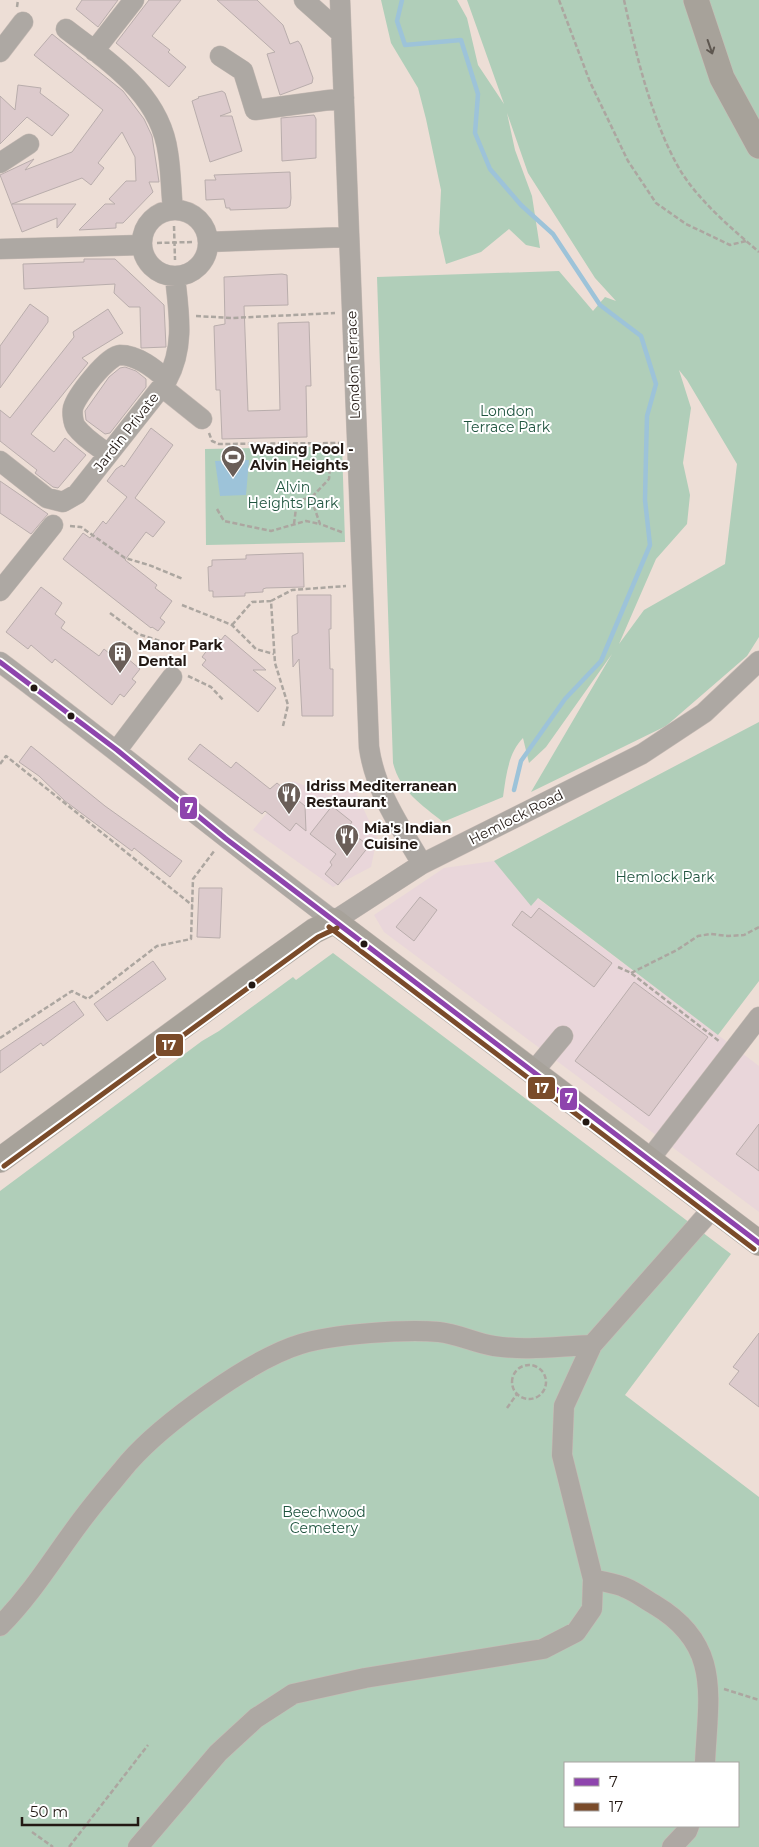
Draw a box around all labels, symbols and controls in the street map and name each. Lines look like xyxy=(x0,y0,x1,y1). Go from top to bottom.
one-way arrow xyxy=(706,38,716,54)
street label: London Terrace xyxy=(342,310,364,420)
street label: Jardin Private xyxy=(89,389,163,476)
park label: London Terrace Park xyxy=(464,402,551,436)
place label: Wading Pool - Alvin Heights xyxy=(249,440,354,474)
sports icon: Wading Pool - Alvin Heights xyxy=(220,444,246,478)
park label: Alvin Heights Park xyxy=(248,478,339,512)
place label: Manor Park Dental xyxy=(138,636,224,670)
building icon: Manor Park Dental xyxy=(107,640,133,674)
unlabelled marker xyxy=(29,683,39,693)
unlabelled marker xyxy=(66,711,76,721)
place label: Idriss Mediterranean Restaurant xyxy=(306,777,457,811)
restaurant icon: Idriss Mediterranean Restaurant xyxy=(276,781,302,815)
street label: Hemlock Road xyxy=(466,785,566,849)
line badge: 7 xyxy=(179,796,198,820)
text: 7 xyxy=(185,799,194,817)
place label: Mia's Indian Cuisine xyxy=(364,819,451,853)
restaurant icon: Mia's Indian Cuisine xyxy=(334,823,360,857)
park label: Hemlock Park xyxy=(615,868,715,886)
unlabelled marker xyxy=(359,939,369,949)
unlabelled marker xyxy=(247,980,257,990)
line badge: 17 xyxy=(155,1033,184,1057)
text: 17 xyxy=(162,1036,176,1054)
line badge: 17 xyxy=(527,1076,556,1100)
text: 17 xyxy=(535,1079,549,1097)
line badge: 7 xyxy=(559,1087,578,1111)
text: 7 xyxy=(565,1089,574,1107)
unlabelled marker xyxy=(581,1117,591,1127)
park label: Beechwood Cemetery xyxy=(282,1503,366,1537)
legend xyxy=(564,1762,739,1827)
text: 7 xyxy=(609,1772,618,1791)
scale bar xyxy=(22,1794,139,1826)
text: 17 xyxy=(609,1797,623,1816)
text: 50 m xyxy=(30,1802,68,1821)

